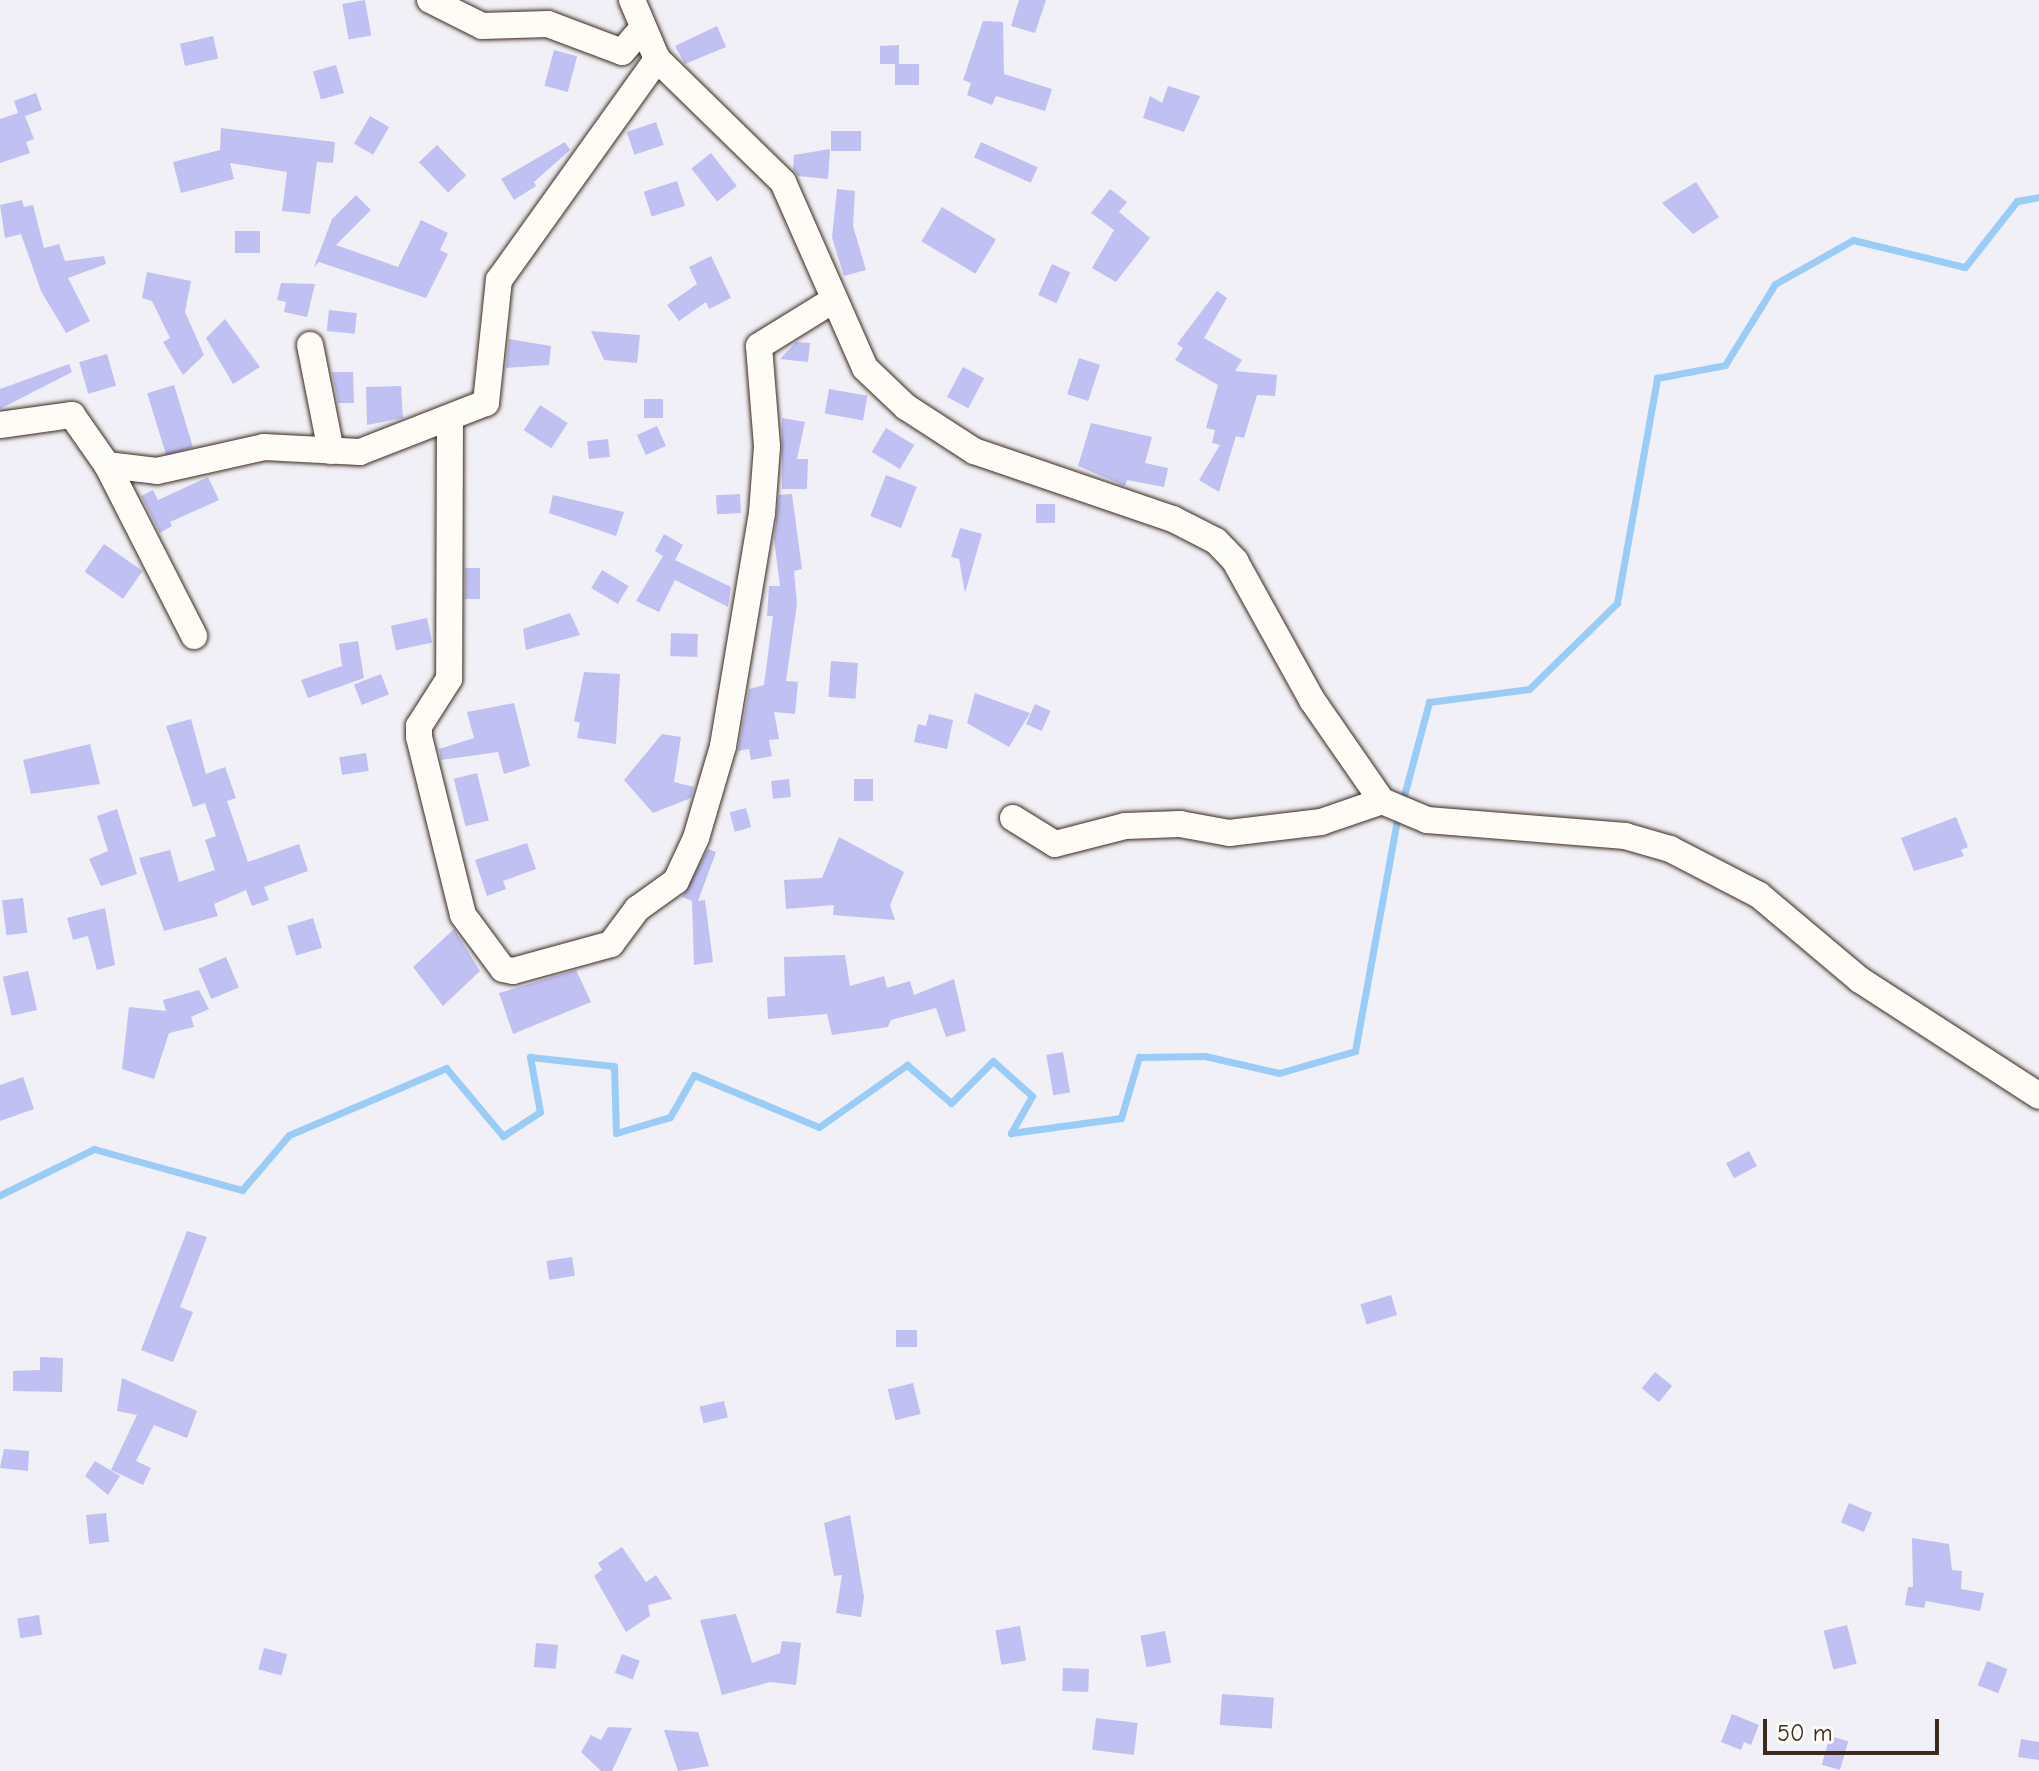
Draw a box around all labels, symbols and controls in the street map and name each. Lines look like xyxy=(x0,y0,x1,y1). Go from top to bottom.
scale bar xyxy=(1767,1703,1943,1753)
text: 50 m xyxy=(1777,1719,1833,1747)

